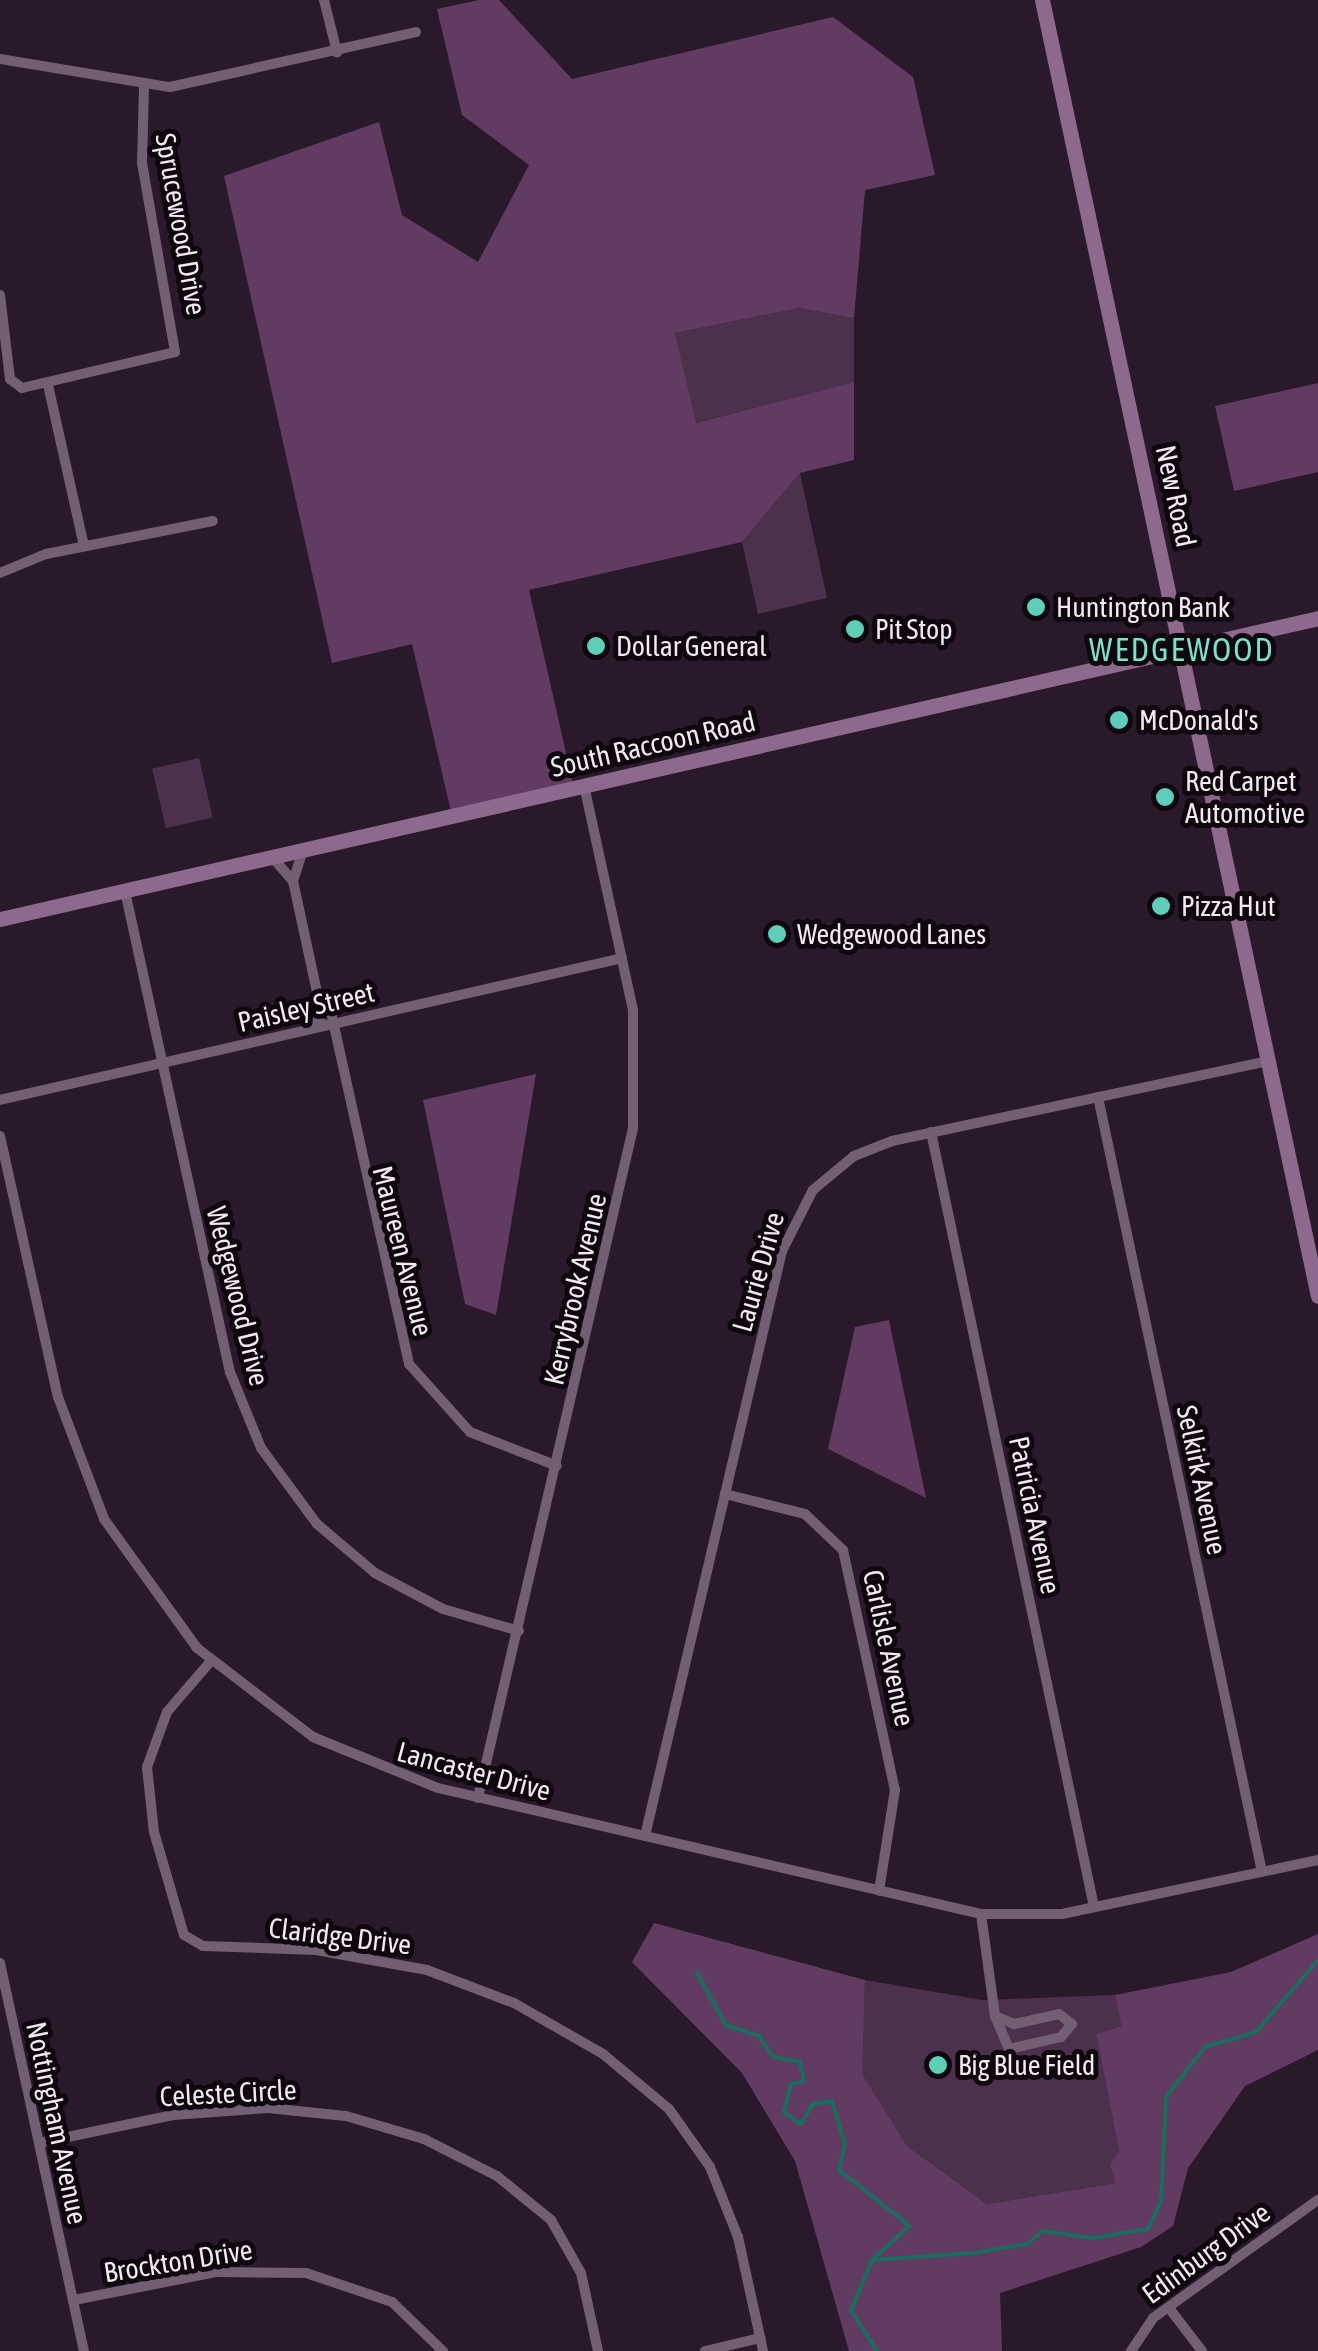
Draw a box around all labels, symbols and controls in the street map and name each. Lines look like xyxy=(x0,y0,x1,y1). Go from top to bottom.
street label: Sprucewood Drive xyxy=(148,131,214,317)
street label: New Road xyxy=(1149,442,1203,550)
place label: Huntington Bank xyxy=(1056,590,1230,624)
marker: Huntington Bank xyxy=(1025,596,1047,618)
place label: Pit Stop xyxy=(875,612,952,646)
marker: Pit Stop xyxy=(844,618,866,640)
place label: Dollar General xyxy=(616,629,767,663)
district label: WEDGEWOOD xyxy=(1089,631,1275,669)
marker: Dollar General xyxy=(585,635,607,657)
place label: McDonald's xyxy=(1139,703,1258,737)
street label: South Raccoon Road xyxy=(547,704,759,784)
marker: McDonald's xyxy=(1108,709,1130,731)
place label: Red Carpet Automotive xyxy=(1185,764,1305,830)
marker: Red Carpet Automotive xyxy=(1154,786,1176,808)
place label: Pizza Hut xyxy=(1181,889,1275,923)
marker: Pizza Hut xyxy=(1150,895,1172,917)
place label: Wedgewood Lanes xyxy=(797,917,986,951)
marker: Wedgewood Lanes xyxy=(766,923,788,945)
street label: Paisley Street xyxy=(235,975,377,1039)
street label: Maureen Avenue xyxy=(366,1163,440,1339)
street label: Kerrybrook Avenue xyxy=(537,1190,613,1388)
street label: Wedgewood Drive xyxy=(200,1203,276,1389)
street label: Laurie Drive xyxy=(725,1208,791,1336)
street label: Selkirk Avenue xyxy=(1170,1402,1234,1558)
street label: Patricia Avenue xyxy=(1002,1433,1068,1597)
street label: Carlisle Avenue xyxy=(856,1567,922,1729)
street label: Lancaster Drive xyxy=(394,1734,554,1808)
street label: Claridge Drive xyxy=(267,1911,413,1961)
street label: Nottingham Avenue xyxy=(19,2019,95,2227)
place label: Big Blue Field xyxy=(958,2048,1095,2082)
marker: Big Blue Field xyxy=(927,2054,949,2076)
street label: Celeste Circle xyxy=(159,2073,297,2113)
street label: Edinburg Drive xyxy=(1136,2195,1276,2311)
street label: Brockton Drive xyxy=(101,2233,255,2289)

